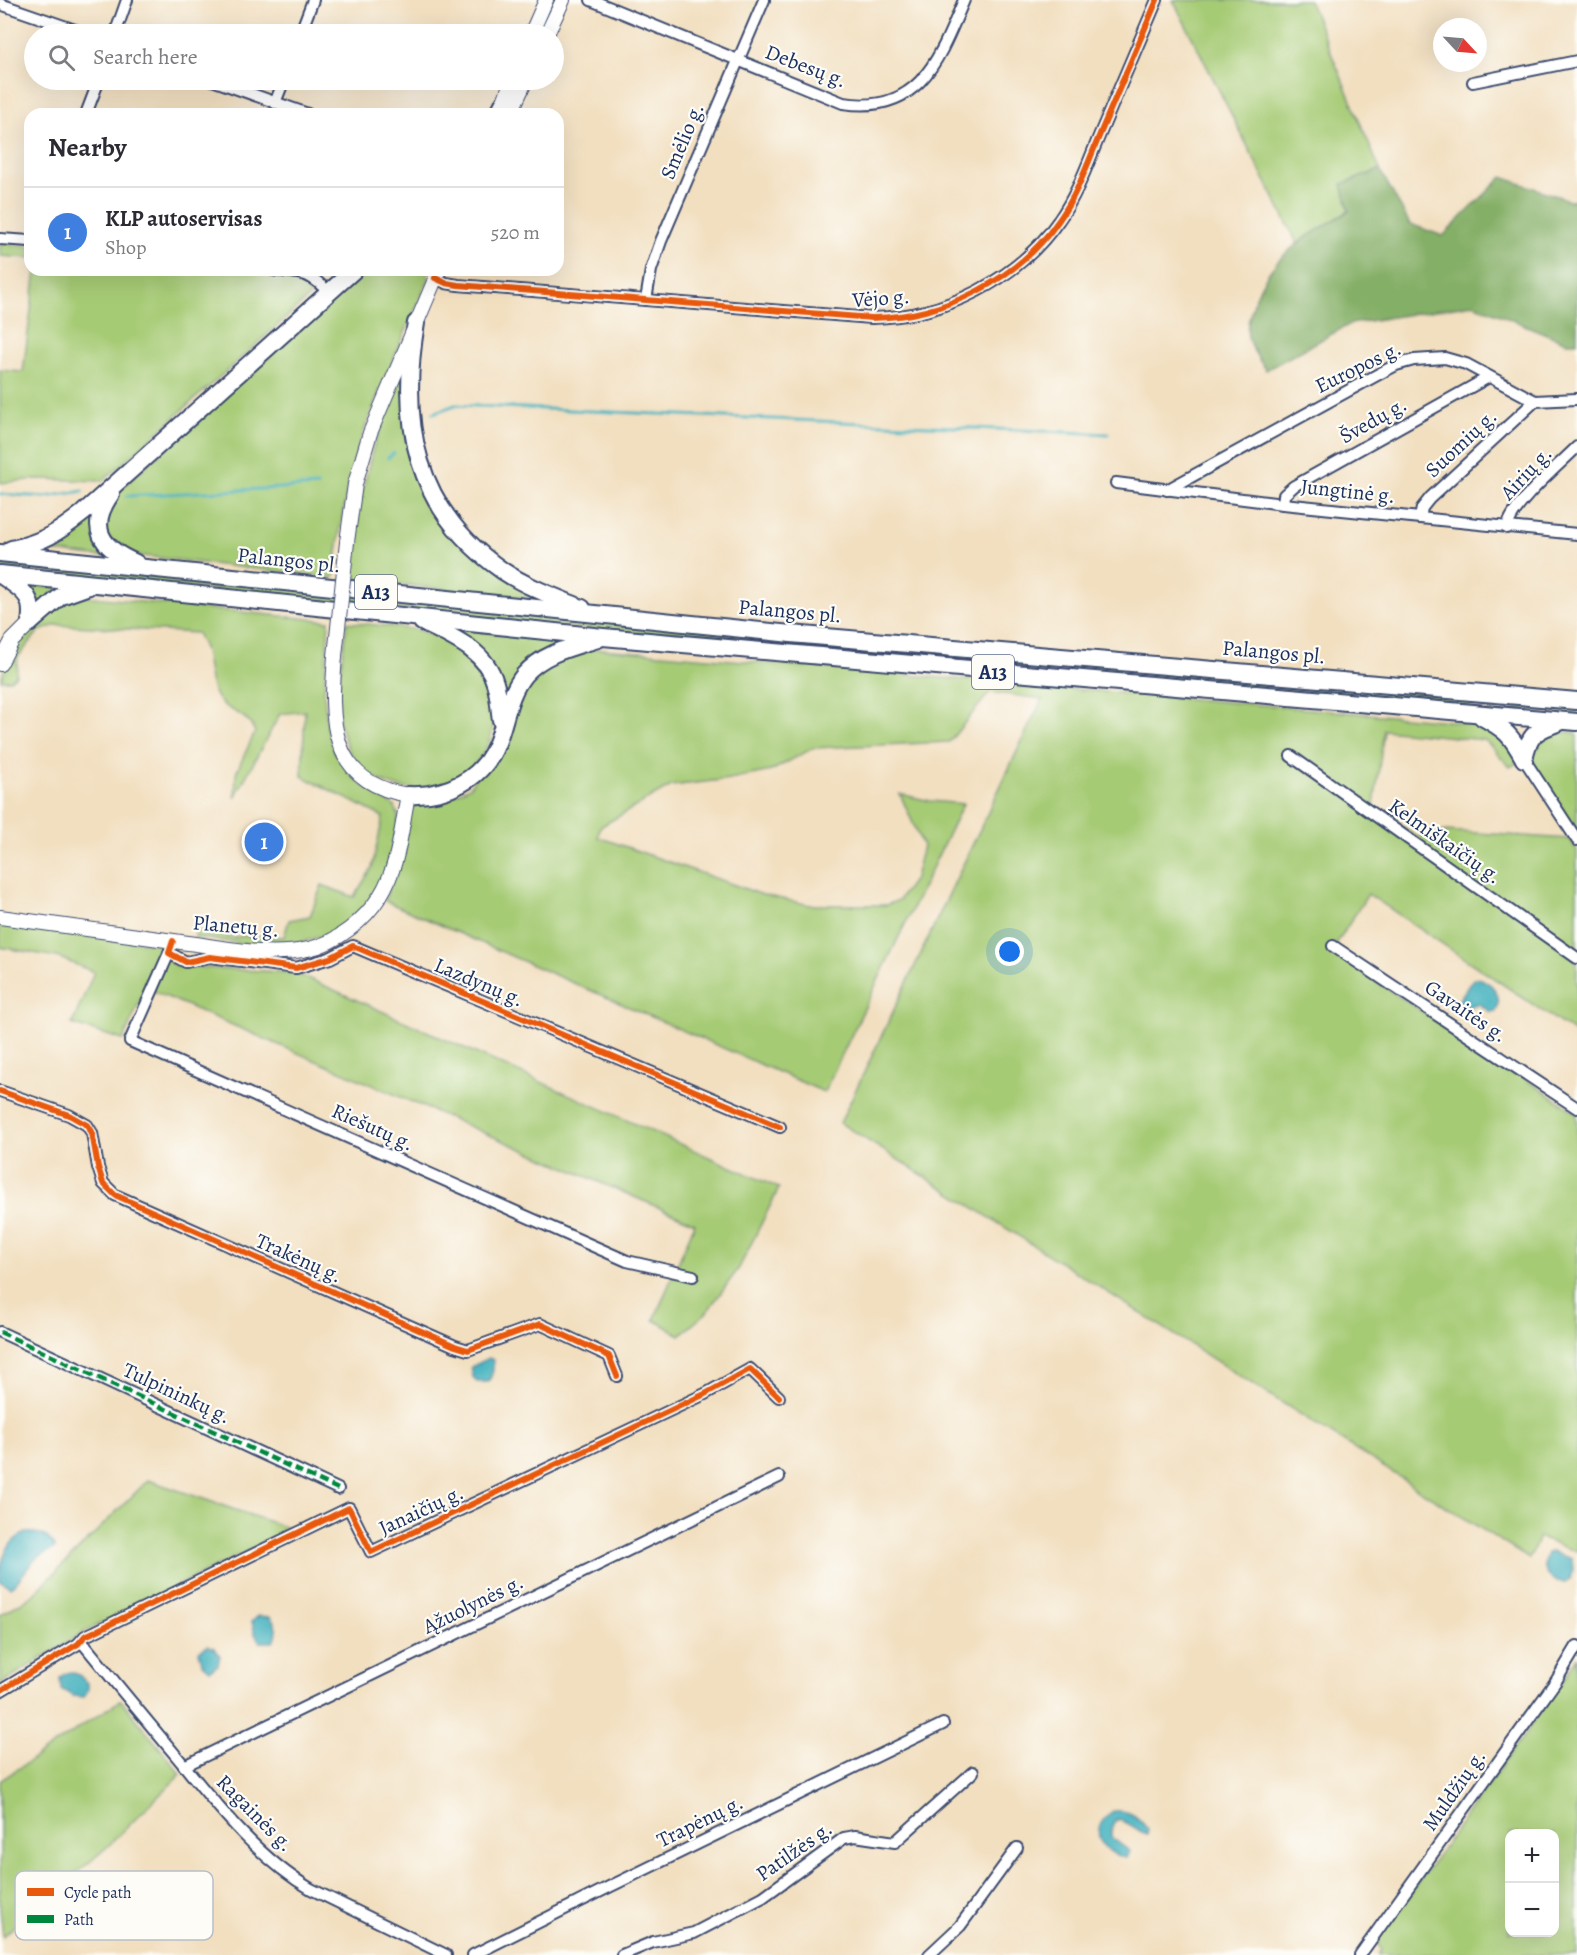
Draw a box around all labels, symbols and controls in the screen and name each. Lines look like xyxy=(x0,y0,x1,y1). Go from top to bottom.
north arrow xyxy=(1433,18,1487,72)
search box xyxy=(24,24,564,90)
street label: Debesų g. xyxy=(761,38,851,94)
icon: search xyxy=(45,41,78,74)
text: Search here xyxy=(93,42,198,72)
street label: Smėlio g. xyxy=(653,99,711,183)
text: Nearby xyxy=(48,130,127,165)
text: KLP autoservisas xyxy=(105,204,262,234)
text: 1 xyxy=(64,219,71,246)
text: 520 m xyxy=(491,219,540,246)
text: Shop xyxy=(105,234,147,261)
street label: Vėjo g. xyxy=(850,282,911,314)
street label: Europos g. xyxy=(1310,334,1406,400)
street label: Švedų g. xyxy=(1334,390,1412,450)
street label: Suomių g. xyxy=(1419,402,1503,484)
street label: Airių g. xyxy=(1493,440,1558,507)
street label: Jungtinė g. xyxy=(1300,472,1396,510)
street label: Palangos pl. xyxy=(236,541,342,579)
road number: A13 xyxy=(355,575,397,609)
street label: Palangos pl. xyxy=(737,593,843,629)
street label: Palangos pl. xyxy=(1221,634,1327,670)
road number: A13 xyxy=(972,655,1014,689)
street label: Kelmiškaičių g. xyxy=(1383,792,1507,890)
pin: 1 xyxy=(244,820,284,864)
street label: Planetų g. xyxy=(192,908,280,944)
your location xyxy=(995,937,1024,966)
street label: Lazdynų g. xyxy=(430,951,528,1013)
street label: Gavaitės g. xyxy=(1419,973,1513,1049)
street label: Riešutų g. xyxy=(328,1096,418,1158)
street label: Trakėnų g. xyxy=(251,1227,347,1289)
street label: Tulpininkų g. xyxy=(118,1356,236,1430)
street label: Janaičių g. xyxy=(374,1478,468,1542)
street label: Ąžuolynės g. xyxy=(417,1568,528,1641)
street label: Muldžių g. xyxy=(1416,1744,1492,1836)
street label: Ragainės g. xyxy=(210,1768,300,1858)
street label: Trapėnų g. xyxy=(652,1788,748,1854)
street label: Patilžės g. xyxy=(750,1814,838,1888)
map controls xyxy=(1505,1829,1559,1937)
button: + xyxy=(1505,1829,1559,1883)
legend xyxy=(15,1871,213,1940)
text: Cycle path xyxy=(64,1882,132,1904)
button: − xyxy=(1505,1883,1559,1937)
text: Path xyxy=(64,1909,94,1931)

